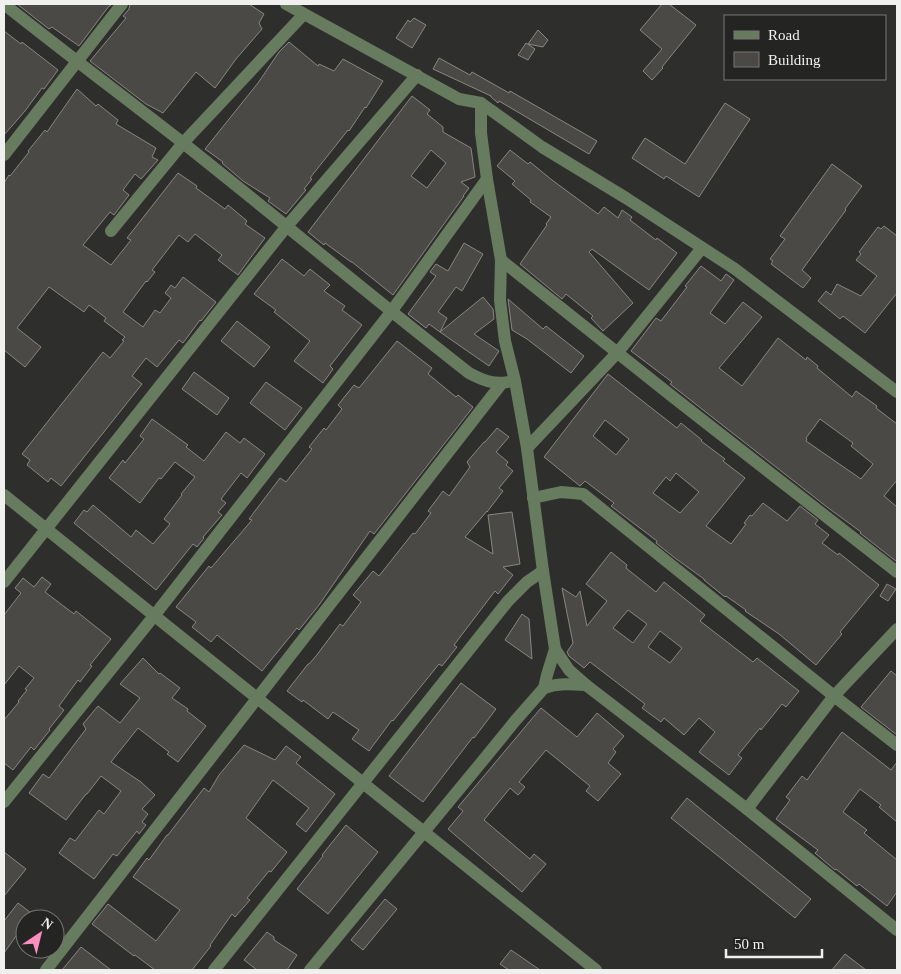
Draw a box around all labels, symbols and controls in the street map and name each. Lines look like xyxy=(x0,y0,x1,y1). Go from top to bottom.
legend xyxy=(724,15,886,80)
text: Road xyxy=(768,27,800,43)
text: Building xyxy=(768,52,821,68)
north arrow xyxy=(15,909,65,959)
text: N xyxy=(39,915,56,933)
scale bar xyxy=(726,926,822,958)
text: 50 m xyxy=(734,936,765,952)

